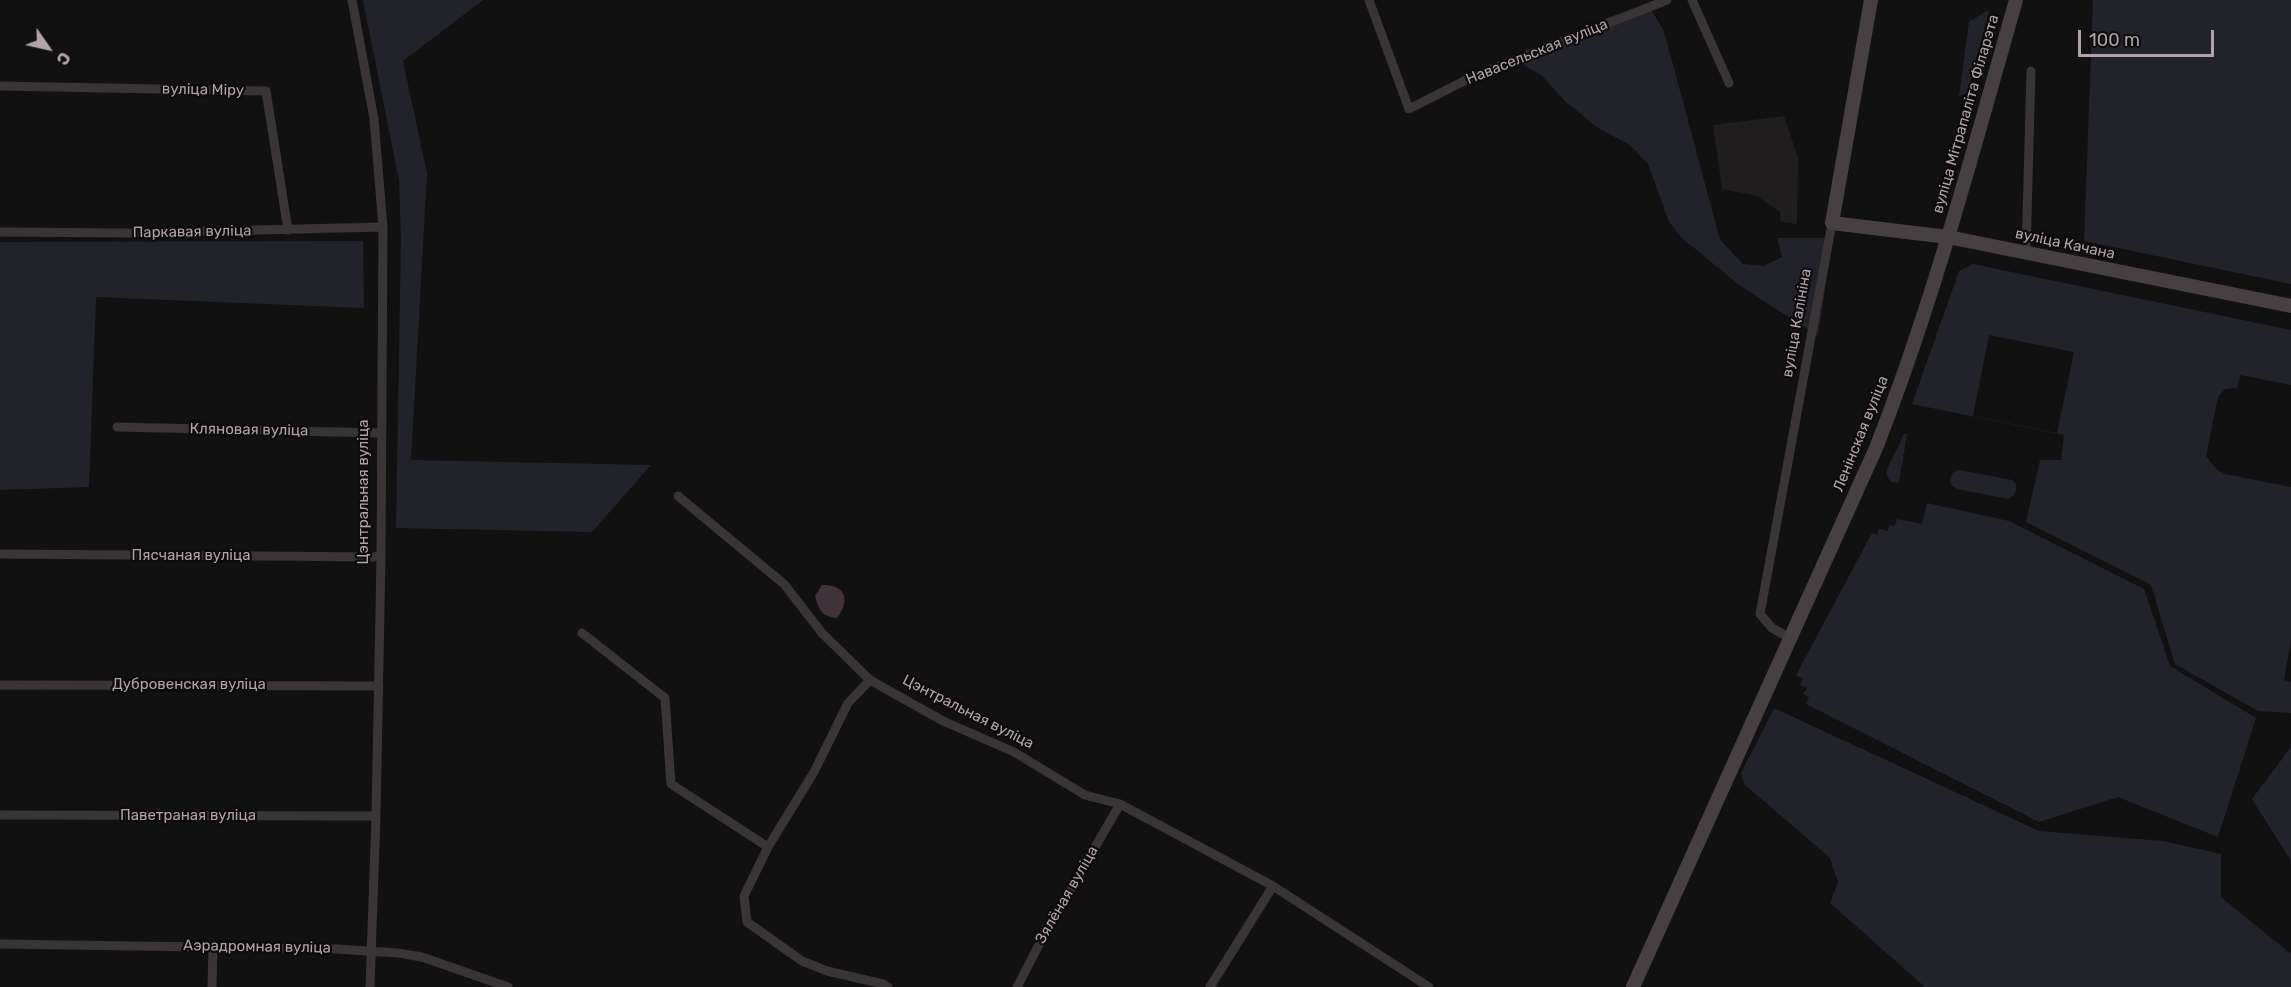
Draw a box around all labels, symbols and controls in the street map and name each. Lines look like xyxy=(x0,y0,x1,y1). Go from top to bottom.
street label: вуліца Мітрапаліта Філарэта xyxy=(1929,13,2003,215)
street label: Навасельская вуліца xyxy=(1464,15,1610,89)
north arrow xyxy=(18,18,78,78)
scale bar xyxy=(2081,18,2218,56)
text: 100 m xyxy=(2089,29,2140,51)
text: С xyxy=(52,48,74,68)
street label: вуліца Міру xyxy=(162,80,244,100)
street label: Паркавая вуліца xyxy=(132,222,252,242)
street label: вуліца Качана xyxy=(2013,225,2117,263)
street label: вуліца Калініна xyxy=(1779,267,1815,379)
street label: Ленінская вуліца xyxy=(1830,373,1892,495)
street label: Кляновая вуліца xyxy=(189,420,309,440)
street label: Цэнтральная вуліца xyxy=(355,420,373,564)
street label: Пясчаная вуліца xyxy=(131,547,251,565)
street label: Цэнтральная вуліца xyxy=(899,671,1037,753)
street label: Дубровенская вуліца xyxy=(112,676,266,694)
street label: Паветраная вуліца xyxy=(120,807,256,825)
street label: Зялёная вуліца xyxy=(1032,843,1102,947)
street label: Аэрадромная вуліца xyxy=(183,937,331,957)

